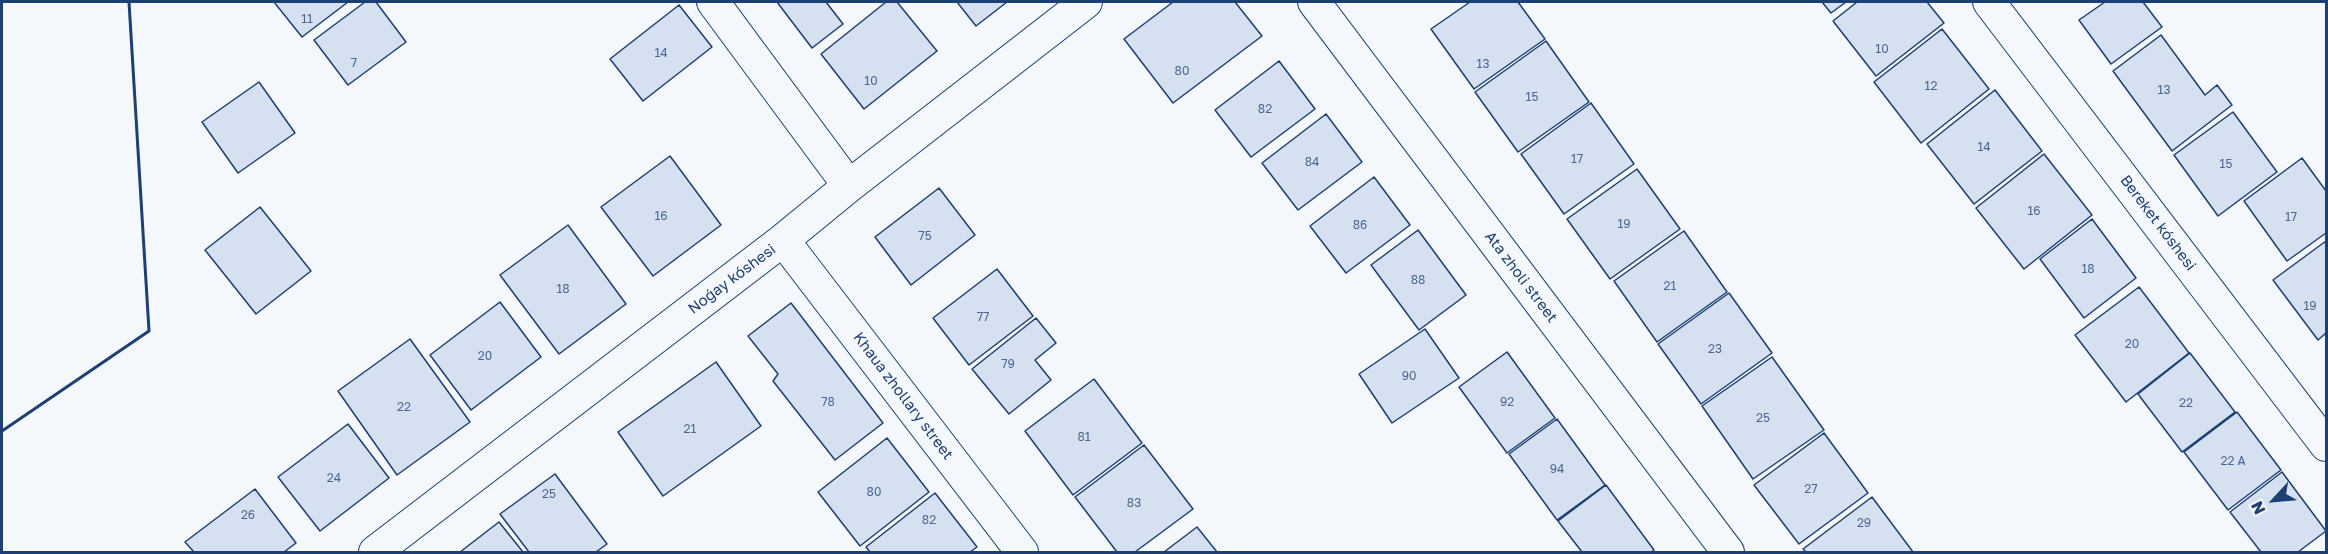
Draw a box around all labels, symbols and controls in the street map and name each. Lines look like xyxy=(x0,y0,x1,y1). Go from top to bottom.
house number: 11 xyxy=(301,12,313,26)
house number: 10 xyxy=(1875,42,1889,56)
house number: 14 xyxy=(654,46,668,60)
house number: 7 xyxy=(351,56,357,70)
house number: 13 xyxy=(1477,57,1489,71)
house number: 80 xyxy=(1175,64,1189,78)
house number: 10 xyxy=(864,74,878,88)
house number: 12 xyxy=(1925,79,1937,93)
house number: 13 xyxy=(2158,83,2170,97)
house number: 15 xyxy=(1526,90,1538,104)
house number: 82 xyxy=(1258,102,1272,116)
house number: 14 xyxy=(1977,140,1991,154)
house number: 17 xyxy=(1571,152,1583,166)
house number: 84 xyxy=(1305,155,1319,169)
house number: 15 xyxy=(2220,157,2232,171)
street label: Bereket kóshesi xyxy=(2116,172,2200,274)
house number: 16 xyxy=(2027,204,2041,218)
house number: 16 xyxy=(654,209,668,223)
house number: 17 xyxy=(2285,210,2297,224)
house number: 19 xyxy=(1617,217,1631,231)
house number: 86 xyxy=(1353,218,1367,232)
street label: Ata zholi street xyxy=(1481,228,1561,326)
house number: 75 xyxy=(918,229,932,243)
street label: Noǵay kóshesi xyxy=(685,240,779,318)
house number: 18 xyxy=(2081,262,2095,276)
house number: 88 xyxy=(1411,273,1425,287)
house number: 21 xyxy=(1664,279,1676,293)
house number: 18 xyxy=(556,282,570,296)
house number: 19 xyxy=(2303,299,2317,313)
house number: 77 xyxy=(977,310,989,324)
street label: Khaua zhollary street xyxy=(849,329,957,463)
house number: 20 xyxy=(2125,337,2139,351)
house number: 23 xyxy=(1708,342,1722,356)
house number: 20 xyxy=(478,349,492,363)
house number: 79 xyxy=(1001,357,1015,371)
house number: 90 xyxy=(1402,369,1416,383)
house number: 78 xyxy=(821,395,835,409)
house number: 92 xyxy=(1500,395,1514,409)
house number: 22 xyxy=(2179,396,2193,410)
house number: 22 xyxy=(397,400,411,414)
house number: 25 xyxy=(1756,411,1770,425)
house number: 21 xyxy=(684,422,696,436)
house number: 81 xyxy=(1077,430,1091,444)
house number: 22 А xyxy=(2221,454,2245,468)
house number: 94 xyxy=(1550,462,1564,476)
north arrow xyxy=(2244,470,2304,530)
house number: 24 xyxy=(327,471,341,485)
house number: 27 xyxy=(1804,482,1818,496)
house number: 80 xyxy=(867,485,881,499)
house number: 25 xyxy=(542,487,556,501)
house number: 83 xyxy=(1127,496,1141,510)
text: N xyxy=(2246,498,2269,518)
house number: 26 xyxy=(241,508,255,522)
house number: 82 xyxy=(922,513,936,527)
house number: 29 xyxy=(1857,516,1871,530)

